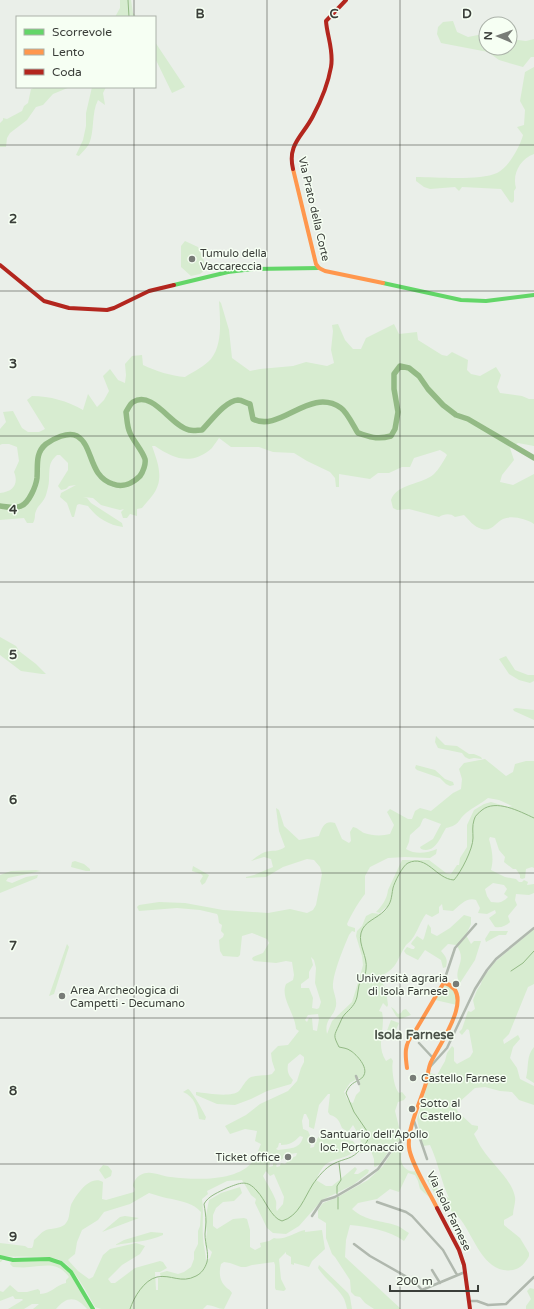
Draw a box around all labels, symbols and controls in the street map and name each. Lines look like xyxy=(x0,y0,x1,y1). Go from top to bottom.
text: B xyxy=(195,6,205,22)
text: C xyxy=(329,6,339,22)
text: D xyxy=(462,6,472,22)
legend xyxy=(16,16,156,88)
north arrow xyxy=(478,16,518,56)
text: Scorrevole xyxy=(52,25,112,39)
text: N xyxy=(482,31,495,40)
text: Lento xyxy=(52,45,85,59)
text: Coda xyxy=(52,65,82,79)
street label: Via Prato della Corte xyxy=(296,155,332,263)
text: 2 xyxy=(9,211,17,227)
place label: Tumulo della Vaccareccia xyxy=(200,247,267,273)
marker: Tumulo della Vaccareccia xyxy=(187,254,197,264)
text: 3 xyxy=(9,356,17,372)
text: 4 xyxy=(9,502,18,518)
text: 5 xyxy=(9,647,17,663)
text: 6 xyxy=(9,792,17,808)
text: 7 xyxy=(9,938,17,954)
place label: Università agraria di Isola Farnese xyxy=(356,972,448,998)
marker: Università agraria di Isola Farnese xyxy=(451,979,461,989)
place label: Area Archeologica di Campetti - Decumano xyxy=(70,984,185,1010)
marker: Area Archeologica di Campetti - Decumano xyxy=(57,991,67,1001)
district label: Isola Farnese xyxy=(374,1027,454,1043)
place label: Castello Farnese xyxy=(421,1072,506,1085)
marker: Castello Farnese xyxy=(408,1073,418,1083)
text: 8 xyxy=(9,1083,17,1099)
place label: Sotto al Castello xyxy=(420,1097,462,1123)
marker: Sotto al Castello xyxy=(407,1104,417,1114)
place label: Santuario dell'Apollo loc. Portonaccio xyxy=(320,1128,428,1154)
marker: Santuario dell'Apollo loc. Portonaccio xyxy=(307,1135,317,1145)
place label: Ticket office xyxy=(216,1151,280,1164)
marker: Ticket office xyxy=(283,1152,293,1162)
street label: Via Isola Farnese xyxy=(424,1169,474,1253)
text: 9 xyxy=(9,1229,17,1245)
scale bar xyxy=(390,1267,478,1293)
text: 200 m xyxy=(396,1274,433,1288)

